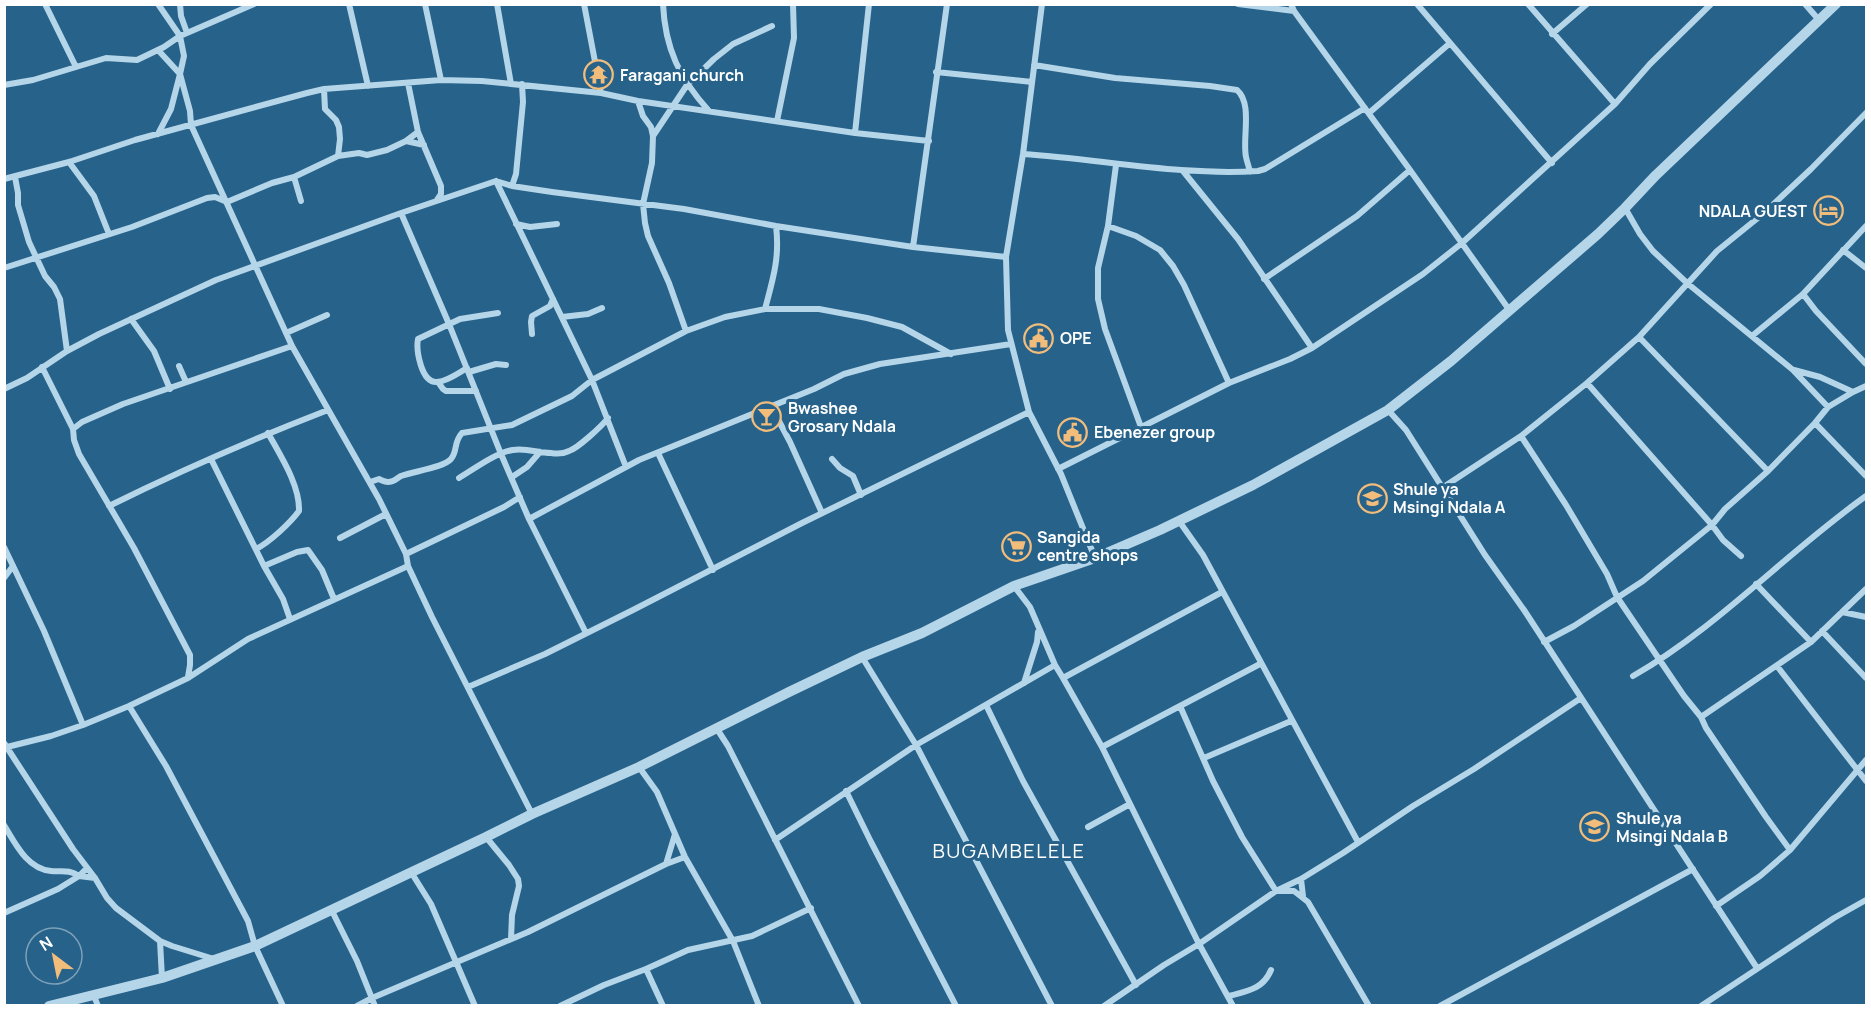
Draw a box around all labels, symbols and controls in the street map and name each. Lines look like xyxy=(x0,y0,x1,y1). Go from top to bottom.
temple icon: Faragani church xyxy=(583,59,615,91)
place label: Faragani church xyxy=(620,64,744,86)
hotel icon: NDALA GUEST xyxy=(1812,195,1844,227)
place label: NDALA GUEST xyxy=(1699,200,1807,222)
public building icon: OPE xyxy=(1023,322,1055,354)
place label: OPE xyxy=(1060,327,1092,349)
place label: Bwashee Grosary Ndala xyxy=(788,397,896,437)
bar icon: Bwashee Grosary Ndala xyxy=(751,401,783,433)
public building icon: Ebenezer group xyxy=(1057,416,1089,448)
place label: Ebenezer group xyxy=(1094,421,1215,443)
place label: Shule ya Msingi Ndala A xyxy=(1393,478,1506,518)
school or university icon: Shule ya Msingi Ndala A xyxy=(1356,482,1388,514)
place label: Sangida centre shops xyxy=(1037,526,1139,566)
supermarket icon: Sangida centre shops xyxy=(1000,530,1032,562)
place label: Shule ya Msingi Ndala B xyxy=(1616,807,1728,847)
school or university icon: Shule ya Msingi Ndala B xyxy=(1579,811,1611,843)
district label: BUGAMBELELE xyxy=(933,837,1085,864)
north arrow xyxy=(24,926,84,986)
text: N xyxy=(35,931,57,956)

